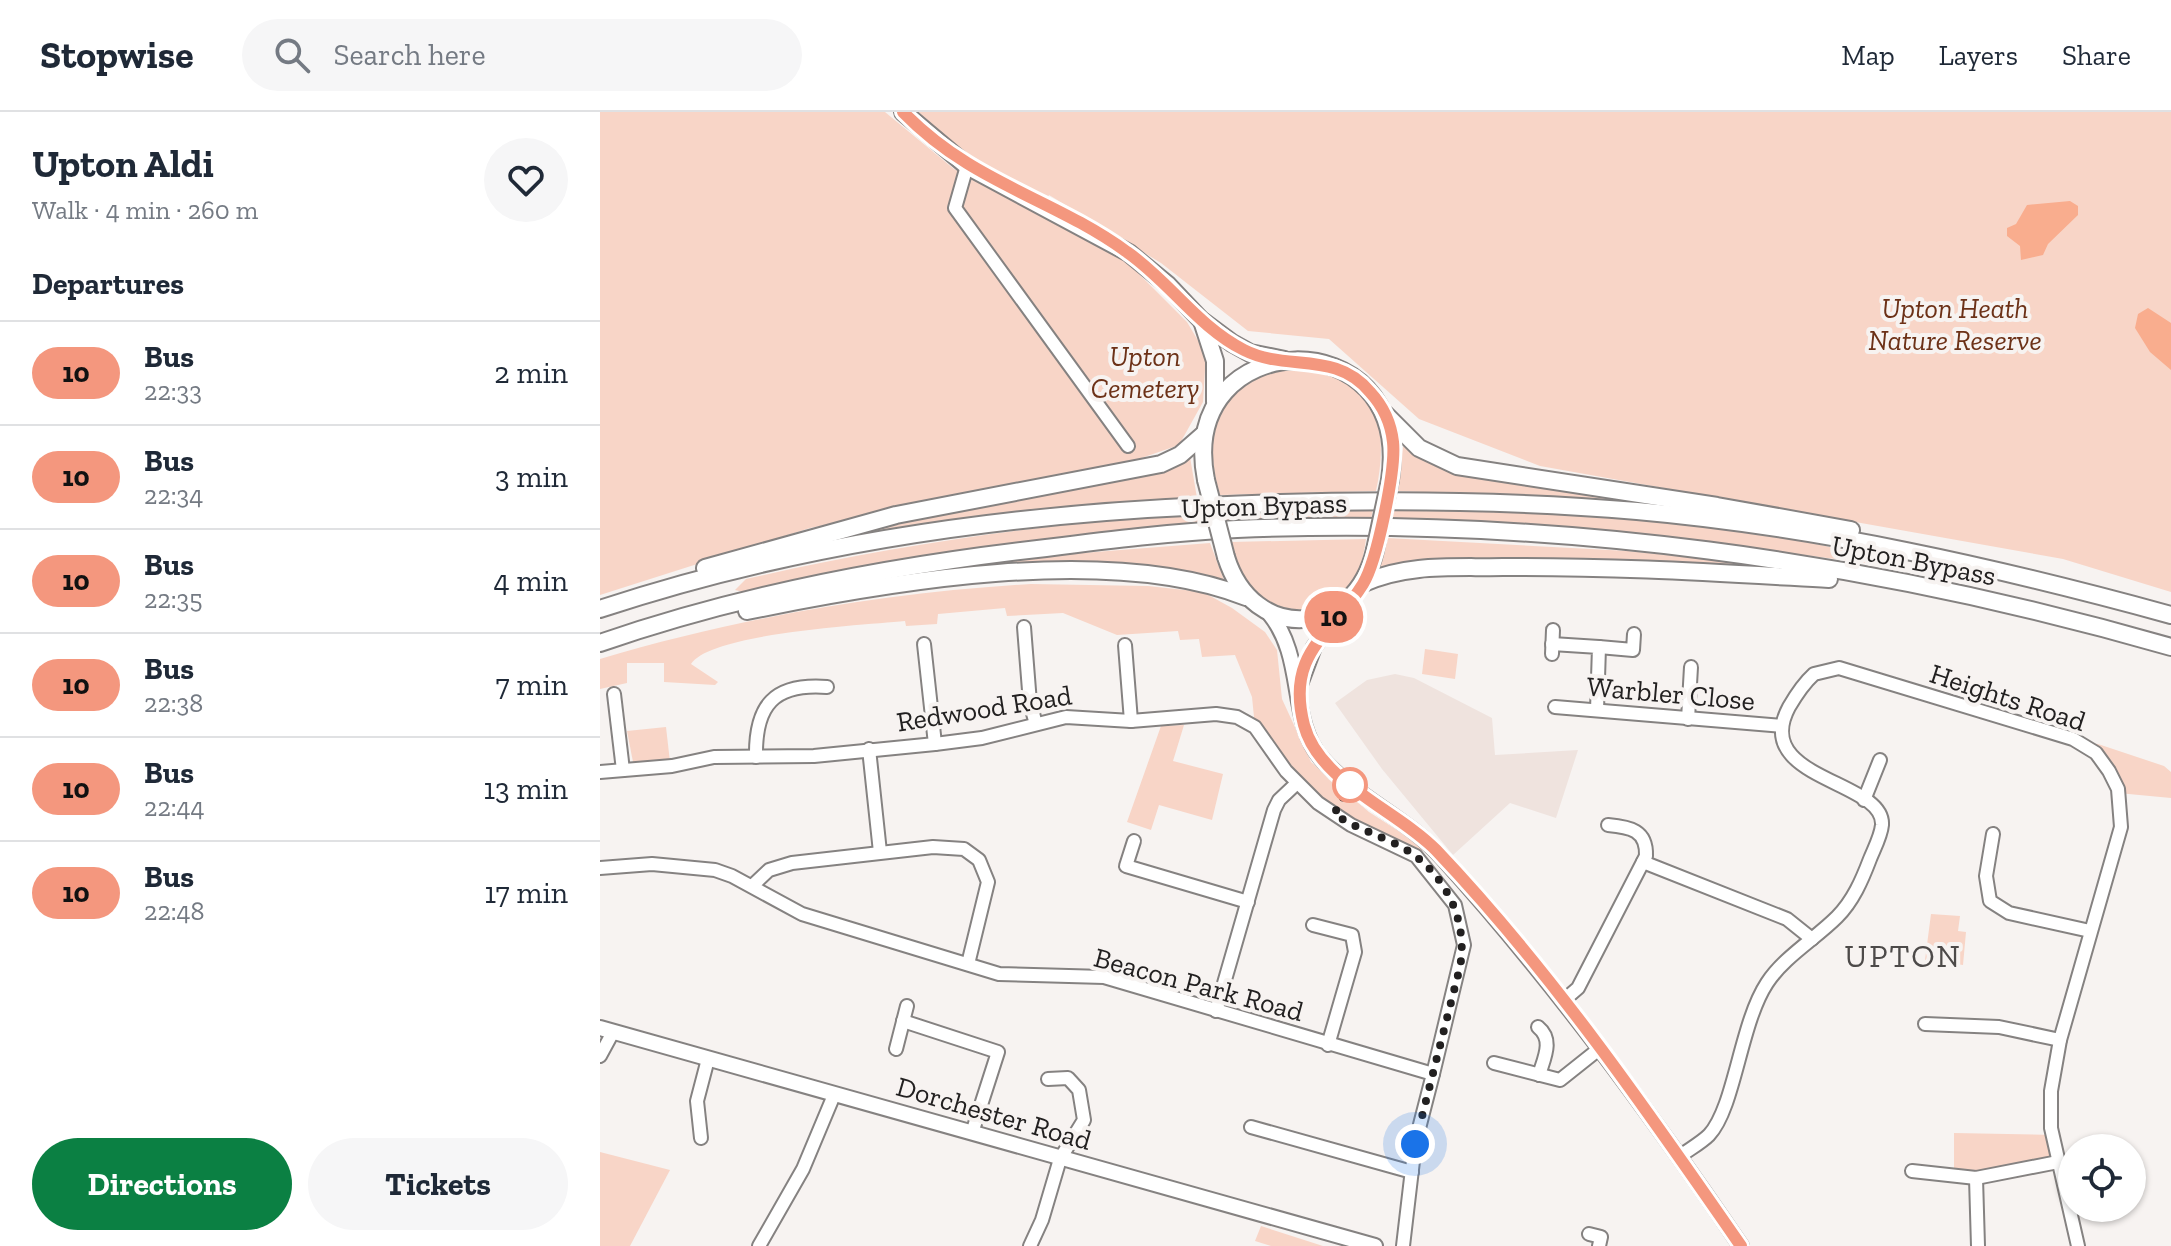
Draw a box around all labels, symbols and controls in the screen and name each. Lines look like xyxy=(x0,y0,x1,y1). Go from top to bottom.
search box xyxy=(242,19,802,91)
text: Stopwise xyxy=(40,32,194,78)
icon: search xyxy=(270,33,314,77)
text: Search here xyxy=(334,37,485,73)
text: Map xyxy=(1841,39,1895,72)
text: Layers xyxy=(1939,39,2018,72)
text: Share xyxy=(2062,39,2131,72)
button: heart xyxy=(484,138,568,222)
text: Upton Aldi xyxy=(32,141,214,187)
text: Walk · 4 min · 260 m xyxy=(32,194,258,226)
text: Departures xyxy=(32,266,184,302)
park label: Upton Heath Nature Reserve xyxy=(1868,292,2042,357)
text: Bus xyxy=(144,339,194,375)
park label: Upton Cemetery xyxy=(1091,340,1199,405)
text: 2 min xyxy=(494,355,568,391)
text: 10 xyxy=(62,356,90,389)
text: 22:33 xyxy=(144,375,202,407)
text: Bus xyxy=(144,443,194,479)
text: 3 min xyxy=(495,459,568,495)
text: 10 xyxy=(62,460,90,493)
text: 22:34 xyxy=(144,479,203,511)
street label: Upton Bypass xyxy=(1180,486,1348,525)
street label: Upton Bypass xyxy=(1829,528,1999,593)
text: Bus xyxy=(144,547,194,583)
text: 4 min xyxy=(494,563,568,599)
text: 10 xyxy=(62,564,90,597)
text: 22:35 xyxy=(144,583,203,615)
line badge: 10 xyxy=(1298,591,1370,643)
text: 10 xyxy=(1320,600,1348,633)
text: Bus xyxy=(144,651,194,687)
street label: Heights Road xyxy=(1926,657,2090,738)
text: 7 min xyxy=(496,667,568,703)
text: 10 xyxy=(62,668,90,701)
street label: Warbler Close xyxy=(1585,670,1756,717)
street label: Redwood Road xyxy=(894,678,1074,739)
text: 22:38 xyxy=(144,687,203,719)
text: Bus xyxy=(144,755,194,791)
unlabelled marker xyxy=(1333,768,1367,802)
text: 13 min xyxy=(483,771,568,807)
text: 10 xyxy=(62,772,90,805)
text: 22:44 xyxy=(144,791,205,823)
text: Bus xyxy=(144,859,194,895)
text: 17 min xyxy=(485,875,568,911)
text: 10 xyxy=(62,876,90,909)
text: 22:48 xyxy=(144,895,205,927)
district label: UPTON xyxy=(1844,937,1962,975)
street label: Beacon Park Road xyxy=(1091,941,1307,1028)
street label: Dorchester Road xyxy=(893,1070,1095,1157)
your location xyxy=(1395,1124,1435,1164)
map controls xyxy=(2058,1134,2146,1222)
button: locate xyxy=(2058,1134,2146,1222)
button: Directions xyxy=(32,1138,292,1230)
button: Tickets xyxy=(308,1138,568,1230)

